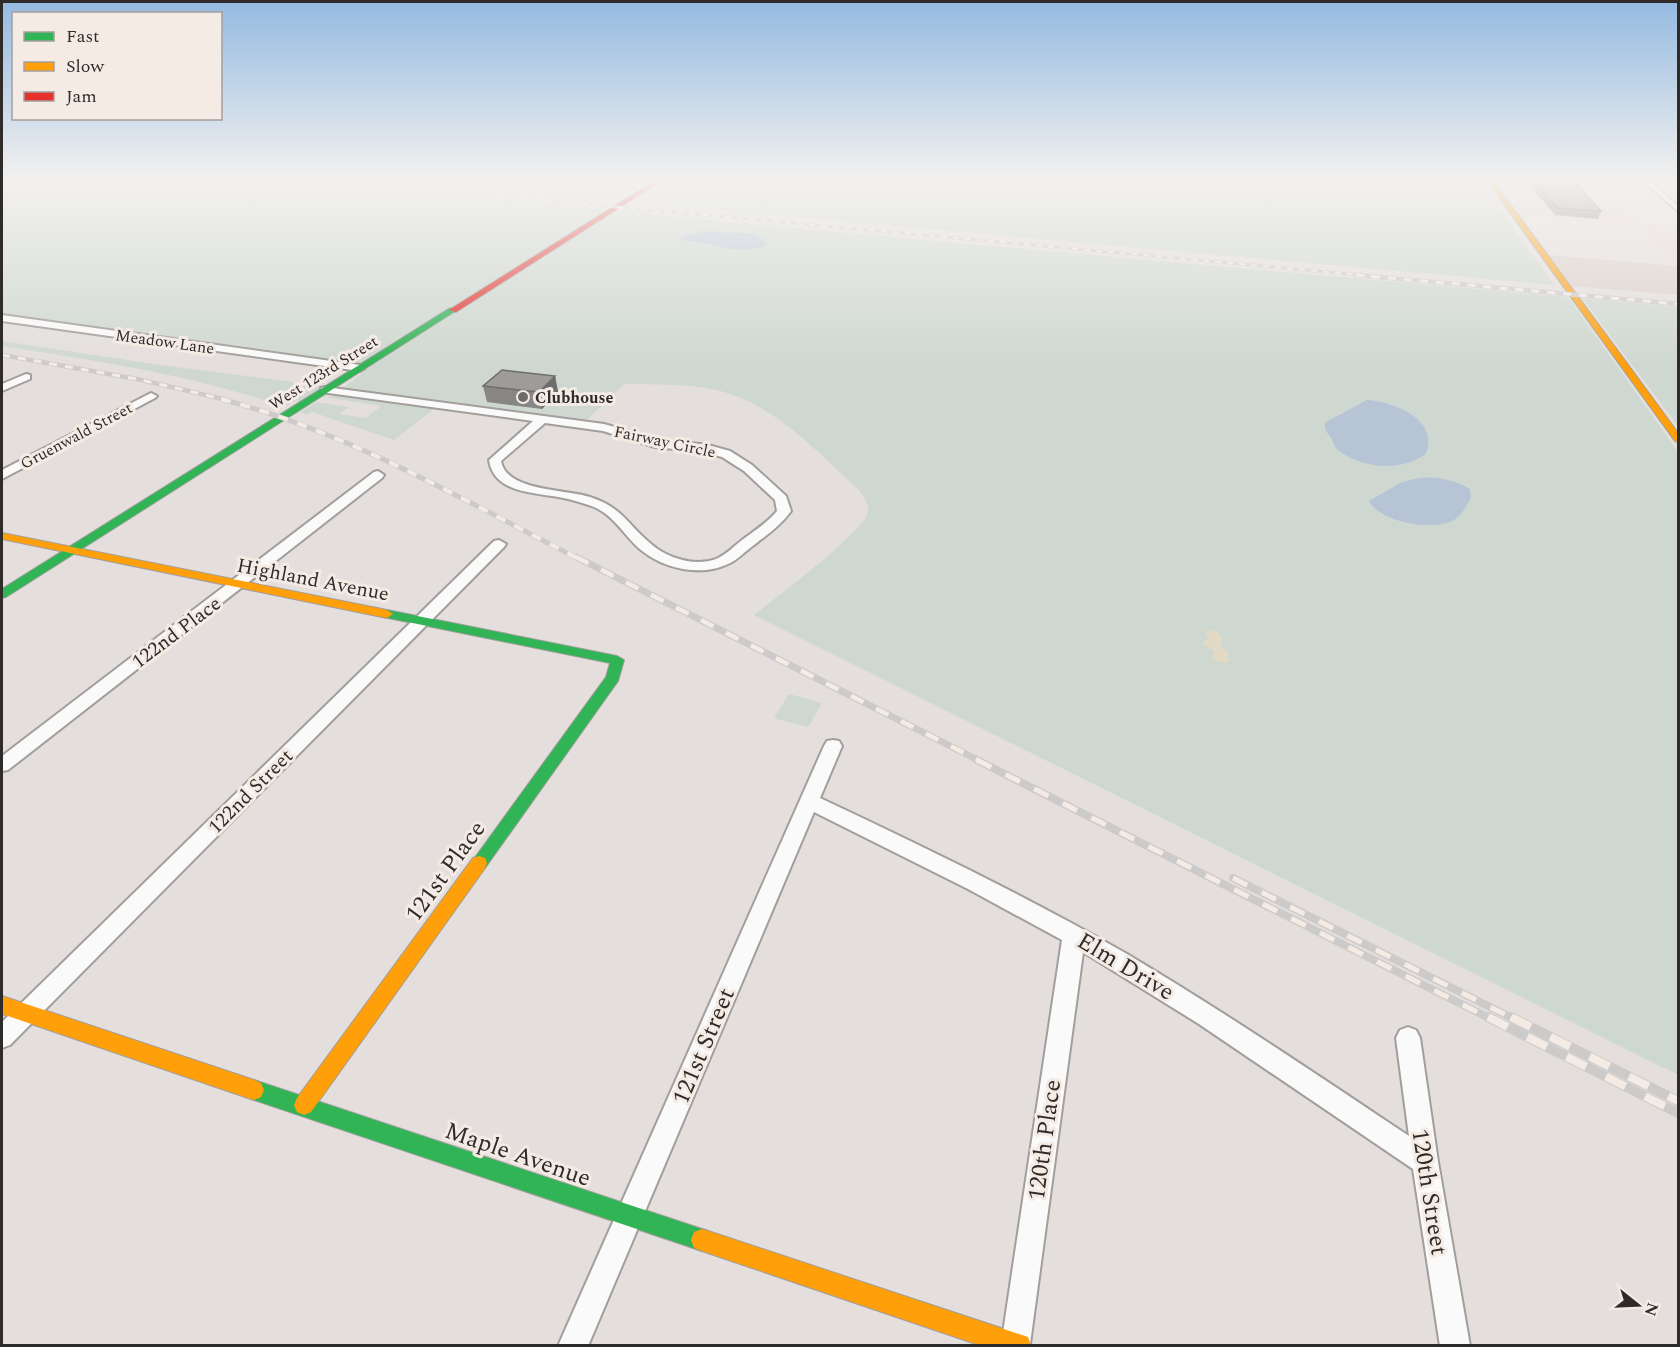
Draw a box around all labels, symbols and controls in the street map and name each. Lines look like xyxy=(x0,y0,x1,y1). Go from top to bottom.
legend xyxy=(12,12,222,120)
text: Fast xyxy=(66,23,99,50)
text: Slow xyxy=(66,53,105,80)
text: Jam xyxy=(66,83,97,110)
street label: Meadow Lane xyxy=(114,323,216,361)
street label: West 123rd Street xyxy=(264,329,383,416)
place label: Clubhouse xyxy=(535,386,613,410)
marker: Clubhouse xyxy=(516,390,530,404)
street label: Gruenwald Street xyxy=(16,396,137,476)
street label: Fairway Circle xyxy=(612,420,718,464)
street label: Highland Avenue xyxy=(234,551,391,609)
street label: 122nd Place xyxy=(125,589,228,677)
street label: 122nd Street xyxy=(201,742,300,841)
street label: 121st Place xyxy=(397,813,495,930)
street label: Elm Drive xyxy=(1070,924,1181,1010)
street label: 121st Street xyxy=(663,982,745,1110)
street label: 120th Place xyxy=(1019,1077,1071,1203)
street label: Maple Avenue xyxy=(440,1113,596,1197)
street label: 120th Street xyxy=(1401,1126,1457,1258)
north arrow xyxy=(1608,1275,1668,1335)
text: N xyxy=(1638,1299,1665,1319)

